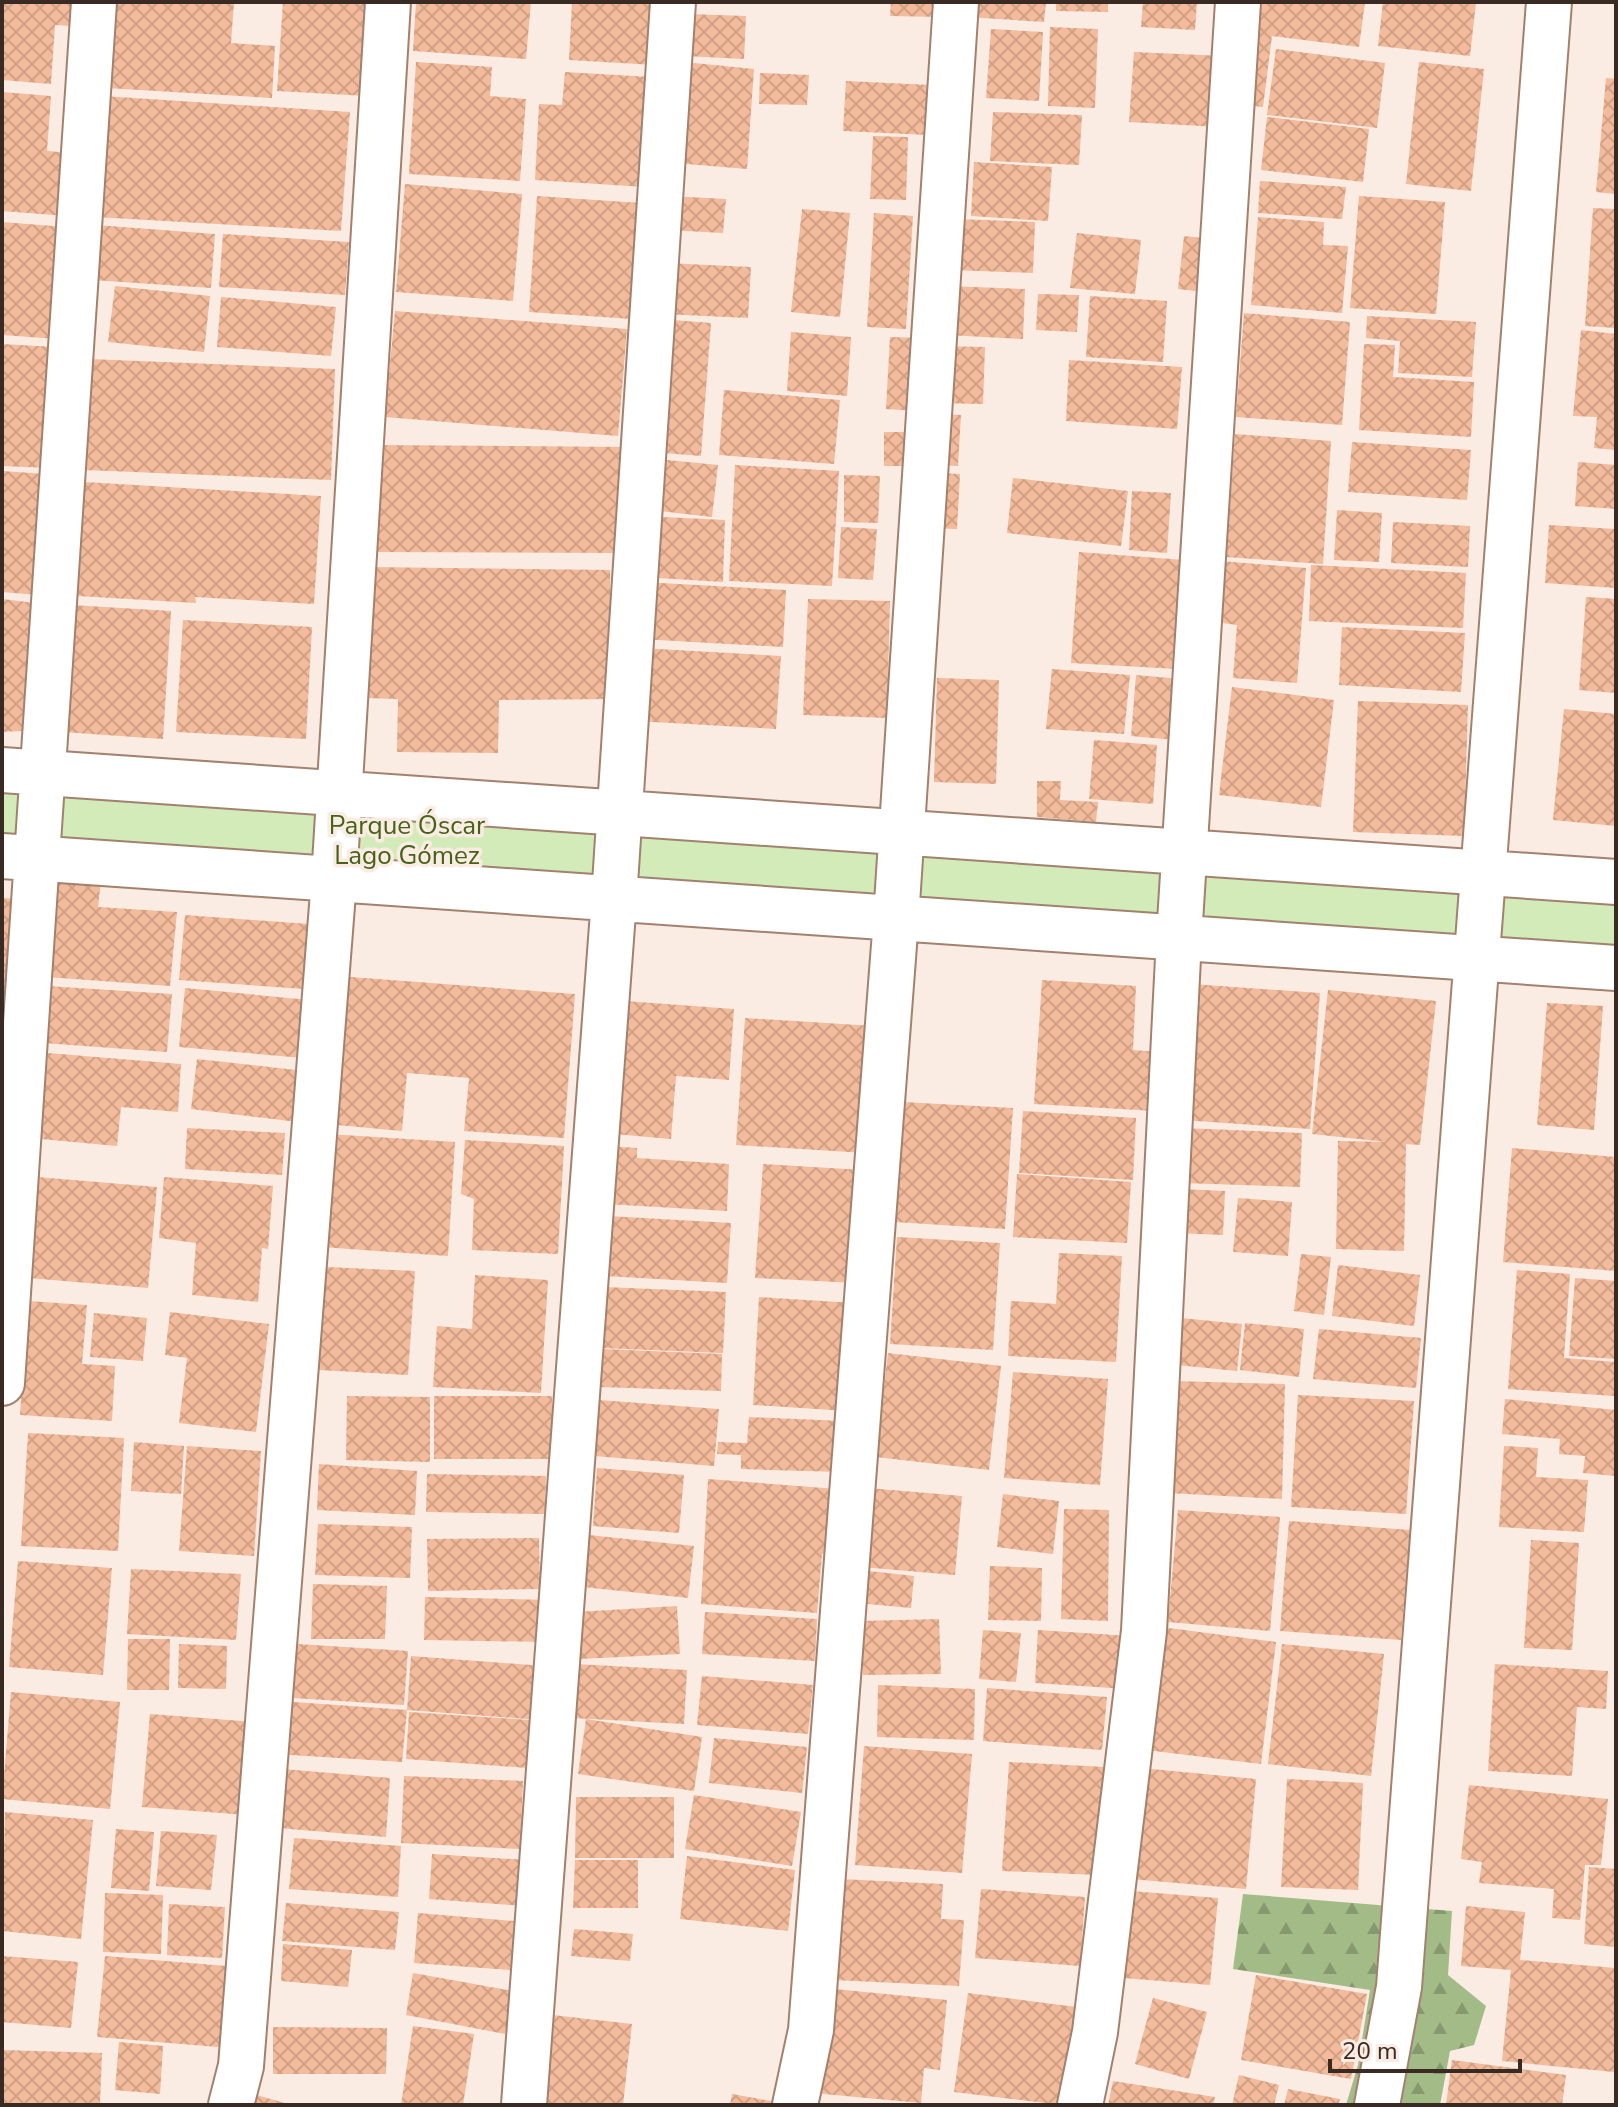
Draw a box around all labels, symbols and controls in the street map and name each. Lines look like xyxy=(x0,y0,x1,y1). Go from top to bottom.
park label: Parque Óscar Lago Gómez xyxy=(329,808,486,873)
scale bar xyxy=(1330,2023,1520,2073)
text: 20 m xyxy=(1342,2035,1398,2067)

